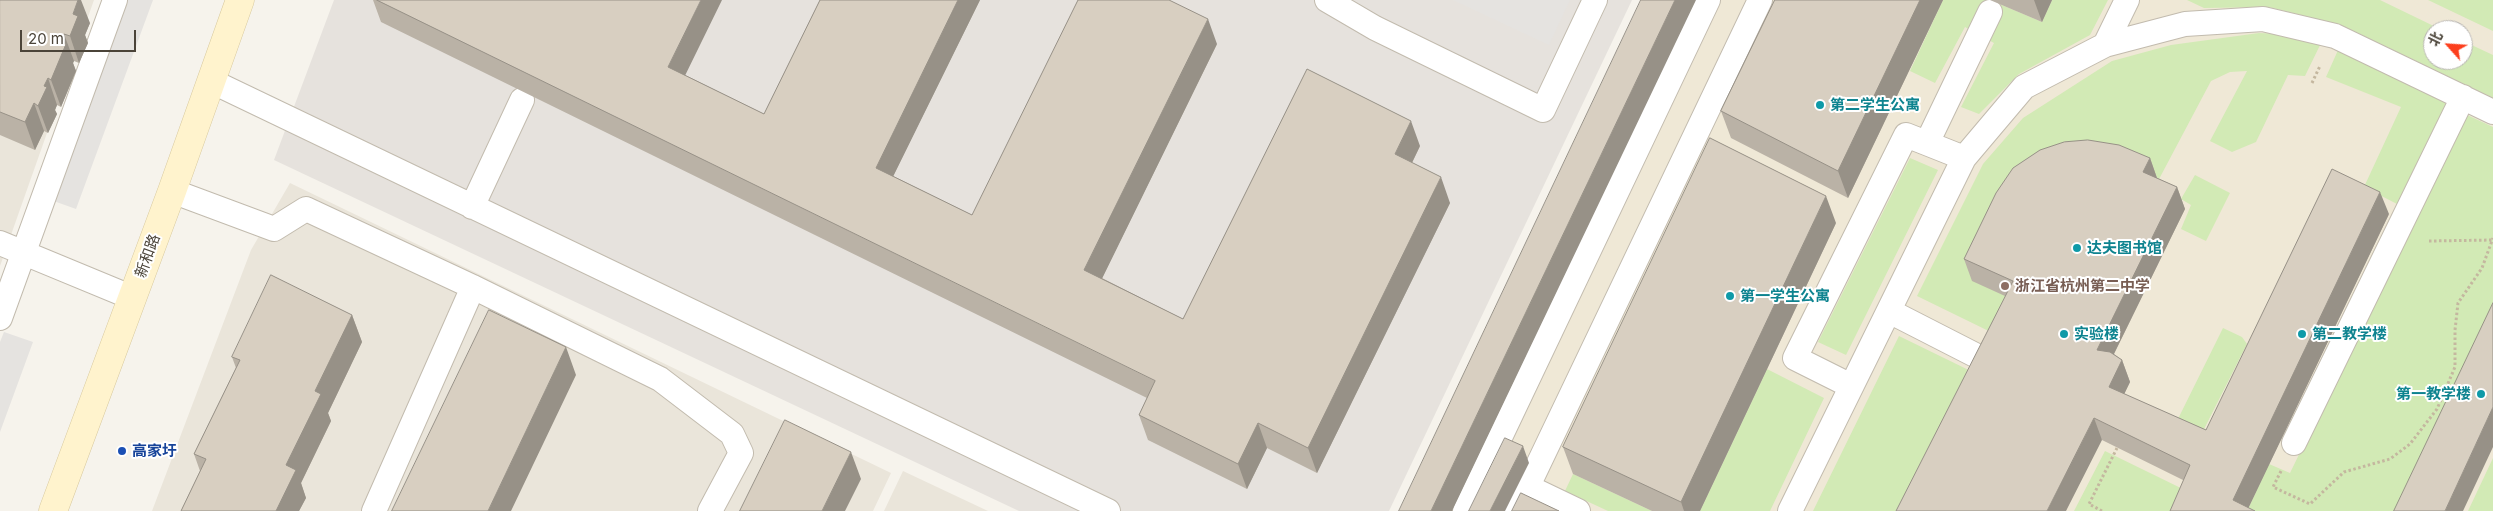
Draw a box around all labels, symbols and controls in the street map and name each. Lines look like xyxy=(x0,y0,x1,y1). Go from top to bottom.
scale bar xyxy=(22,20,139,52)
north arrow xyxy=(2423,20,2473,70)
text: 20 m xyxy=(28,29,64,48)
text: 北 xyxy=(2424,29,2446,49)
place label: 第二学生公寓 xyxy=(1830,96,1920,114)
marker: 第二学生公寓 xyxy=(1814,99,1826,111)
street label: 新和路 xyxy=(132,232,164,280)
place label: 达夫图书馆 xyxy=(2087,239,2162,257)
marker: 达夫图书馆 xyxy=(2071,242,2083,254)
place label: 浙江省杭州第二中学 xyxy=(2015,277,2150,295)
marker: 浙江省杭州第二中学 xyxy=(1999,280,2011,292)
place label: 第一学生公寓 xyxy=(1740,287,1830,305)
marker: 第一学生公寓 xyxy=(1724,290,1736,302)
place label: 实验楼 xyxy=(2074,325,2119,343)
place label: 第二教学楼 xyxy=(2312,325,2387,343)
marker: 实验楼 xyxy=(2058,328,2070,340)
marker: 第二教学楼 xyxy=(2296,328,2308,340)
place label: 第一教学楼 xyxy=(2396,385,2471,403)
marker: 第一教学楼 xyxy=(2475,388,2487,400)
place label: 高家圩 xyxy=(132,442,177,460)
marker: 高家圩 xyxy=(116,445,128,457)

